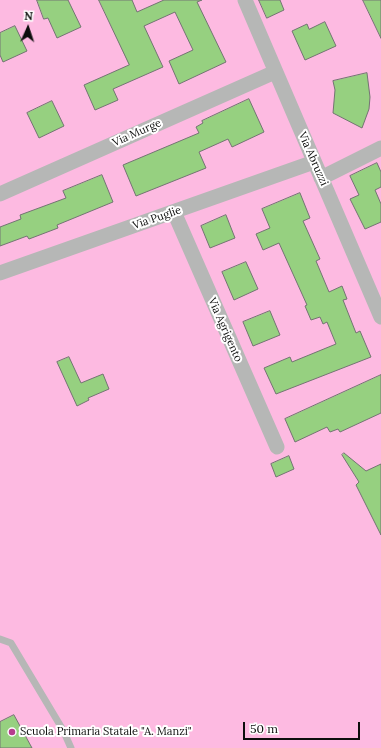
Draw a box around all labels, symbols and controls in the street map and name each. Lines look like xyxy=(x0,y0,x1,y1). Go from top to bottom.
north arrow xyxy=(8,8,48,48)
text: N xyxy=(24,9,33,23)
street label: Via Murge xyxy=(111,116,163,150)
street label: Via Abruzzi xyxy=(295,130,331,188)
street label: Via Puglie xyxy=(131,204,183,232)
street label: Via Agrigento xyxy=(205,296,245,364)
scale bar xyxy=(245,714,362,740)
text: 50 m xyxy=(250,721,278,736)
place label: Scuola Primaria Statale "A. Manzi" xyxy=(20,725,192,739)
marker: Scuola Primaria Statale "A. Manzi" xyxy=(7,727,17,737)

